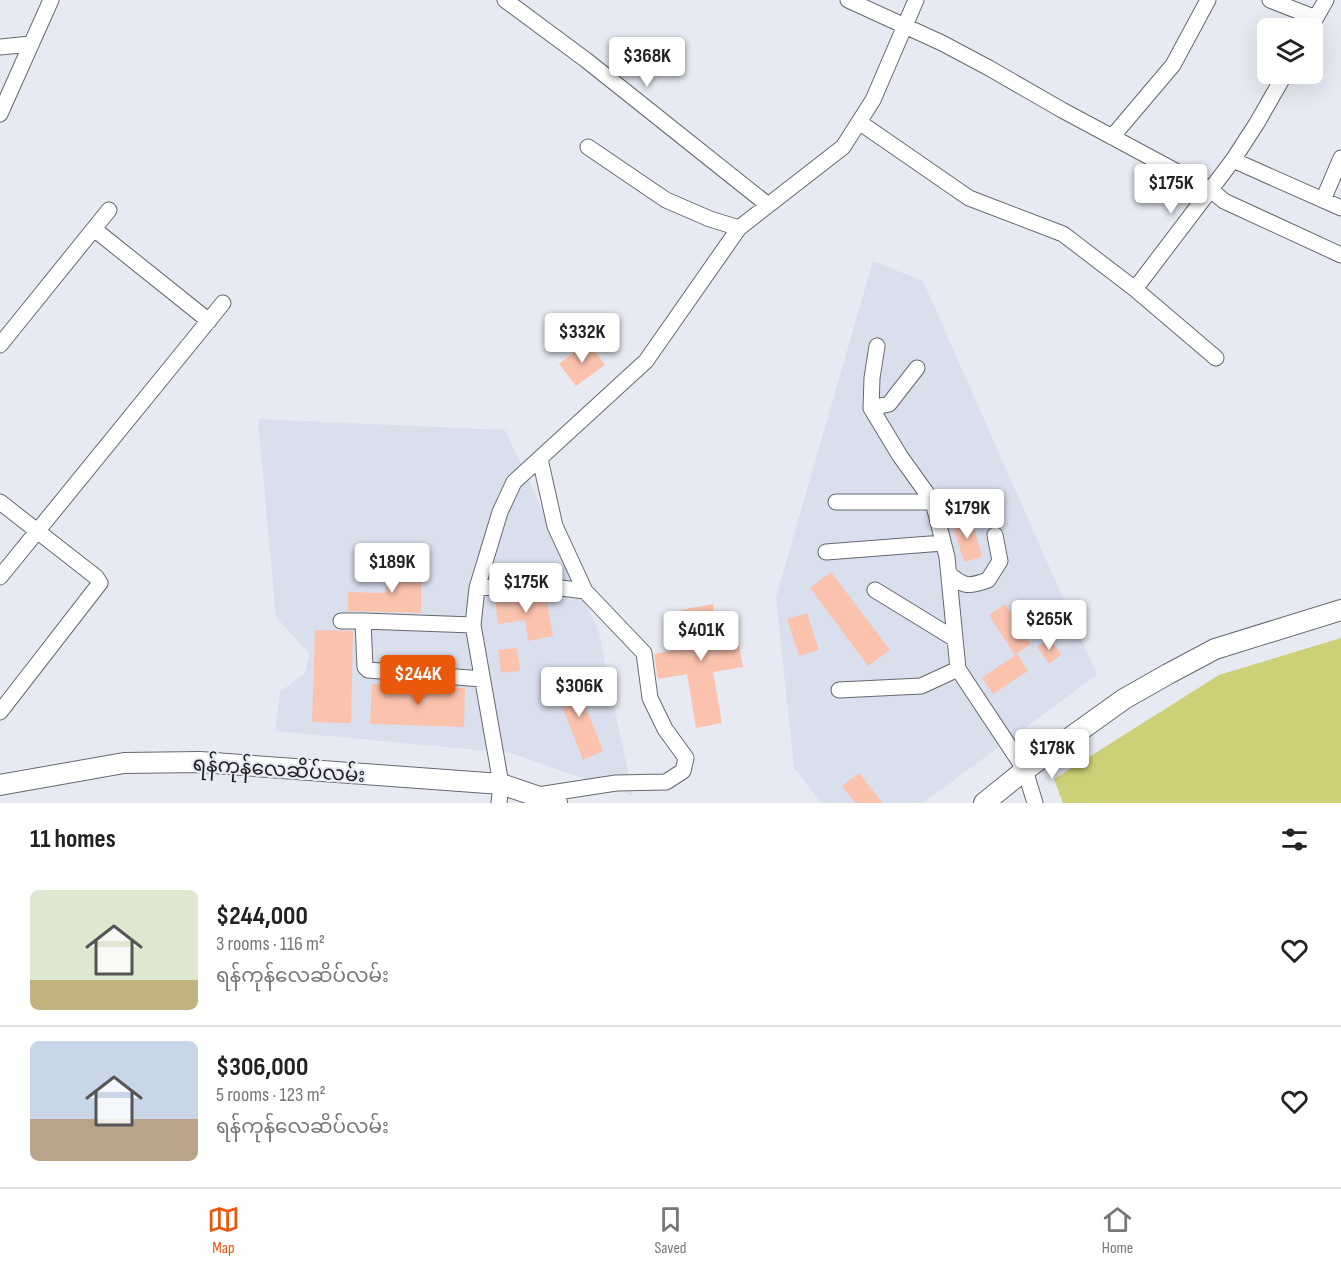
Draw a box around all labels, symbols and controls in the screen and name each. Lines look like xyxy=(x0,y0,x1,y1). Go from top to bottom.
map controls xyxy=(1257,18,1323,84)
button: layers xyxy=(1257,18,1323,84)
pin: $368K xyxy=(605,37,689,88)
text: $368K xyxy=(623,44,671,68)
pin: $175K xyxy=(1129,164,1213,215)
text: $175K xyxy=(1148,171,1194,195)
pin: $332K xyxy=(540,313,624,364)
text: $332K xyxy=(559,320,605,344)
pin: $179K xyxy=(925,489,1009,540)
text: $179K xyxy=(944,496,990,520)
pin: $189K xyxy=(350,543,434,594)
text: $189K xyxy=(369,550,415,574)
pin: $175K xyxy=(484,563,568,614)
text: $175K xyxy=(503,570,549,594)
pin: $265K xyxy=(1007,600,1091,651)
text: $265K xyxy=(1025,607,1073,631)
pin: $401K xyxy=(659,611,743,662)
text: $401K xyxy=(678,618,724,642)
pin: $244K xyxy=(376,655,460,706)
text: $244K xyxy=(394,662,442,686)
pin: $306K xyxy=(537,667,621,718)
text: $306K xyxy=(555,674,603,698)
pin: $178K xyxy=(1010,729,1094,780)
text: $178K xyxy=(1029,736,1075,760)
street label: ရန်ကုန်လေဆိပ်လမ်း xyxy=(192,749,366,792)
icon: filters xyxy=(1278,823,1311,856)
text: 11 homes xyxy=(30,824,116,855)
text: $244,000 xyxy=(216,901,308,932)
icon: home xyxy=(78,914,150,986)
text: 3 rooms · 116 m² xyxy=(216,932,325,956)
icon: heart xyxy=(1278,934,1311,967)
text: ရန်ကုန်လေဆိပ်လမ်း xyxy=(216,964,389,988)
text: $306,000 xyxy=(216,1052,308,1083)
icon: home xyxy=(78,1065,150,1137)
text: 5 rooms · 123 m² xyxy=(216,1083,326,1107)
icon: heart xyxy=(1278,1085,1311,1118)
text: ရန်ကုန်လေဆိပ်လမ်း xyxy=(216,1115,389,1139)
tab: Map xyxy=(207,1203,240,1258)
tab: Saved xyxy=(654,1203,687,1258)
tab: Home xyxy=(1101,1203,1134,1258)

